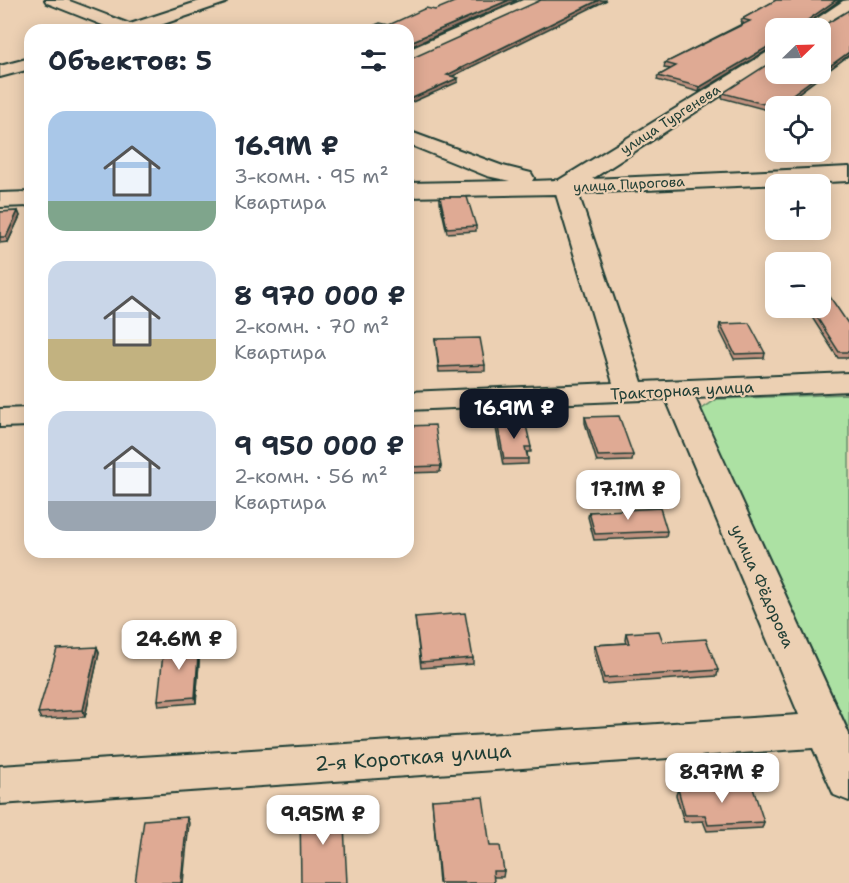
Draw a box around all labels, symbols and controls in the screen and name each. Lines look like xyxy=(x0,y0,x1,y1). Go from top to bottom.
north arrow xyxy=(765,18,831,84)
map controls xyxy=(765,18,831,318)
text: Объектов: 5 xyxy=(48,43,212,78)
icon: filters xyxy=(357,44,390,77)
street label: улица Тургенева xyxy=(617,80,724,158)
button: locate xyxy=(765,96,831,162)
text: 16.9M ₽ xyxy=(234,128,339,163)
icon: home xyxy=(96,135,168,207)
text: 3-комн. · 95 m² xyxy=(234,163,389,189)
street label: улица Пирогова xyxy=(573,172,686,196)
button: + xyxy=(765,174,831,240)
text: Квартира xyxy=(234,189,326,215)
button: − xyxy=(765,252,831,318)
text: 8 970 000 ₽ xyxy=(234,278,406,313)
icon: home xyxy=(96,285,168,357)
text: 2-комн. · 70 m² xyxy=(234,313,389,339)
text: Квартира xyxy=(234,339,326,365)
street label: Тракторная улица xyxy=(610,376,754,405)
pin: 16.9M ₽ xyxy=(459,389,569,440)
text: 16.9M ₽ xyxy=(474,395,554,421)
text: 9 950 000 ₽ xyxy=(234,428,404,463)
icon: home xyxy=(96,435,168,507)
text: 2-комн. · 56 m² xyxy=(234,463,388,489)
pin: 17.1M ₽ xyxy=(573,470,683,521)
text: 17.1M ₽ xyxy=(590,476,666,502)
text: Квартира xyxy=(234,489,326,515)
street label: улица Фёдорова xyxy=(726,521,799,651)
pin: 24.6M ₽ xyxy=(124,620,234,671)
text: 24.6M ₽ xyxy=(136,626,222,652)
street label: 2-я Короткая улица xyxy=(314,737,513,777)
pin: 8.97M ₽ xyxy=(667,753,777,804)
text: 8.97M ₽ xyxy=(679,759,765,785)
pin: 9.95M ₽ xyxy=(268,795,378,846)
text: 9.95M ₽ xyxy=(281,801,365,827)

